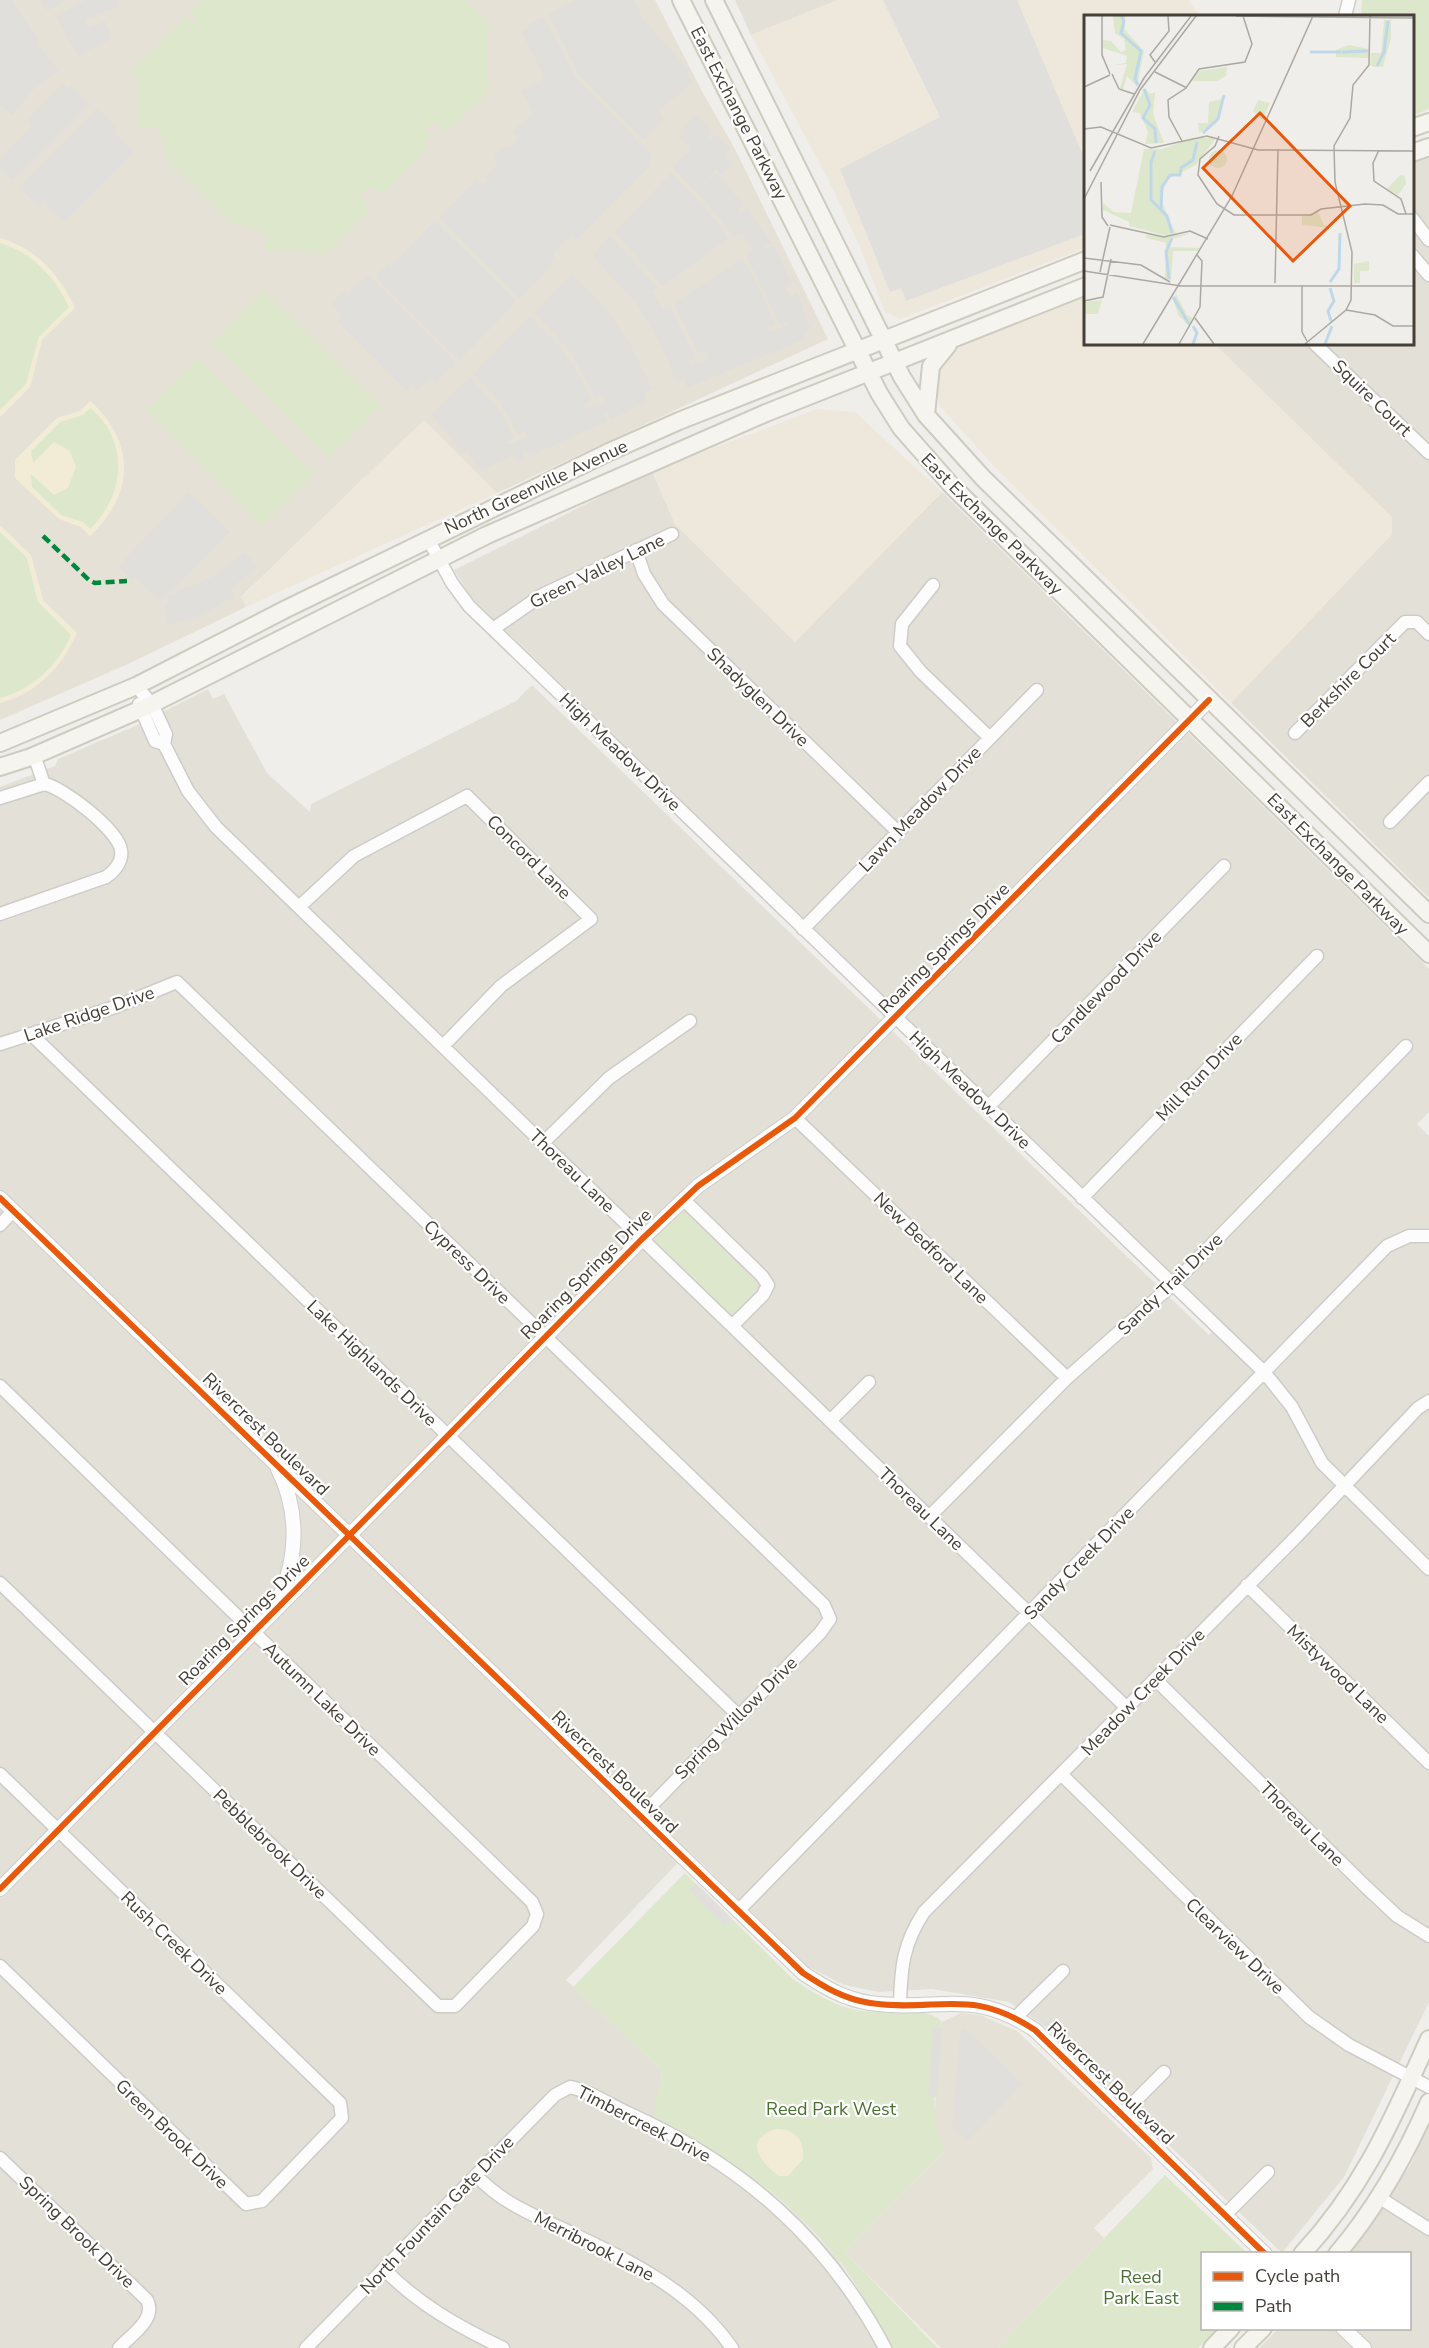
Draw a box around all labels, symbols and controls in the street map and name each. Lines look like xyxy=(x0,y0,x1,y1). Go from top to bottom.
inset map xyxy=(1084,15,1414,345)
street label: East Exchange Parkway xyxy=(685,22,794,204)
street label: Squire Court xyxy=(1327,354,1417,442)
street label: North Greenville Avenue xyxy=(440,434,632,540)
street label: East Exchange Parkway xyxy=(916,448,1069,601)
street label: Green Valley Lane xyxy=(526,528,668,614)
street label: Berkshire Court xyxy=(1295,627,1401,733)
street label: Shadyglen Drive xyxy=(702,642,814,752)
street label: High Meadow Drive xyxy=(554,688,686,816)
street label: Lawn Meadow Drive xyxy=(854,741,986,877)
street label: East Exchange Parkway xyxy=(1262,788,1415,941)
street label: Concord Lane xyxy=(481,809,577,905)
street label: Roaring Springs Drive xyxy=(873,877,1015,1019)
street label: Candlewood Drive xyxy=(1045,925,1167,1049)
street label: Lake Ridge Drive xyxy=(21,980,157,1048)
street label: High Meadow Drive xyxy=(904,1026,1036,1154)
street label: Mill Run Drive xyxy=(1151,1027,1247,1127)
street label: Thoreau Lane xyxy=(524,1124,620,1218)
street label: New Bedford Lane xyxy=(868,1187,994,1309)
street label: Roaring Springs Drive xyxy=(515,1203,657,1345)
street label: Cypress Drive xyxy=(418,1214,516,1310)
street label: Sandy Trail Drive xyxy=(1112,1228,1228,1340)
street label: Lake Highlands Drive xyxy=(302,1294,442,1432)
street label: Rivercrest Boulevard xyxy=(197,1367,335,1501)
street label: Thoreau Lane xyxy=(873,1462,969,1556)
street label: Sandy Creek Drive xyxy=(1019,1501,1139,1625)
street label: Roaring Springs Drive xyxy=(173,1549,315,1691)
street label: Mistywood Lane xyxy=(1282,1619,1394,1729)
street label: Meadow Creek Drive xyxy=(1076,1623,1210,1761)
street label: Autumn Lake Drive xyxy=(258,1637,386,1761)
street label: Spring Willow Drive xyxy=(669,1651,803,1785)
street label: Rivercrest Boulevard xyxy=(546,1705,684,1839)
street label: Thoreau Lane xyxy=(1254,1776,1350,1872)
street label: Pebblebrook Drive xyxy=(208,1783,332,1905)
street label: Rush Creek Drive xyxy=(115,1886,233,2000)
street label: Clearview Drive xyxy=(1180,1893,1290,1999)
street label: Rivercrest Boulevard xyxy=(1042,2016,1180,2150)
street label: Green Brook Drive xyxy=(110,2074,234,2194)
street label: Timbercreek Drive xyxy=(573,2080,715,2168)
park label: Reed Park West xyxy=(766,2097,897,2121)
street label: North Fountain Gate Drive xyxy=(355,2130,519,2300)
street label: Spring Brook Drive xyxy=(14,2170,140,2294)
street label: Merribrook Lane xyxy=(530,2205,658,2287)
legend xyxy=(1201,2252,1411,2330)
text: Cycle path xyxy=(1255,2264,1340,2288)
park label: Reed Park East xyxy=(1103,2265,1179,2310)
text: Path xyxy=(1255,2294,1292,2318)

